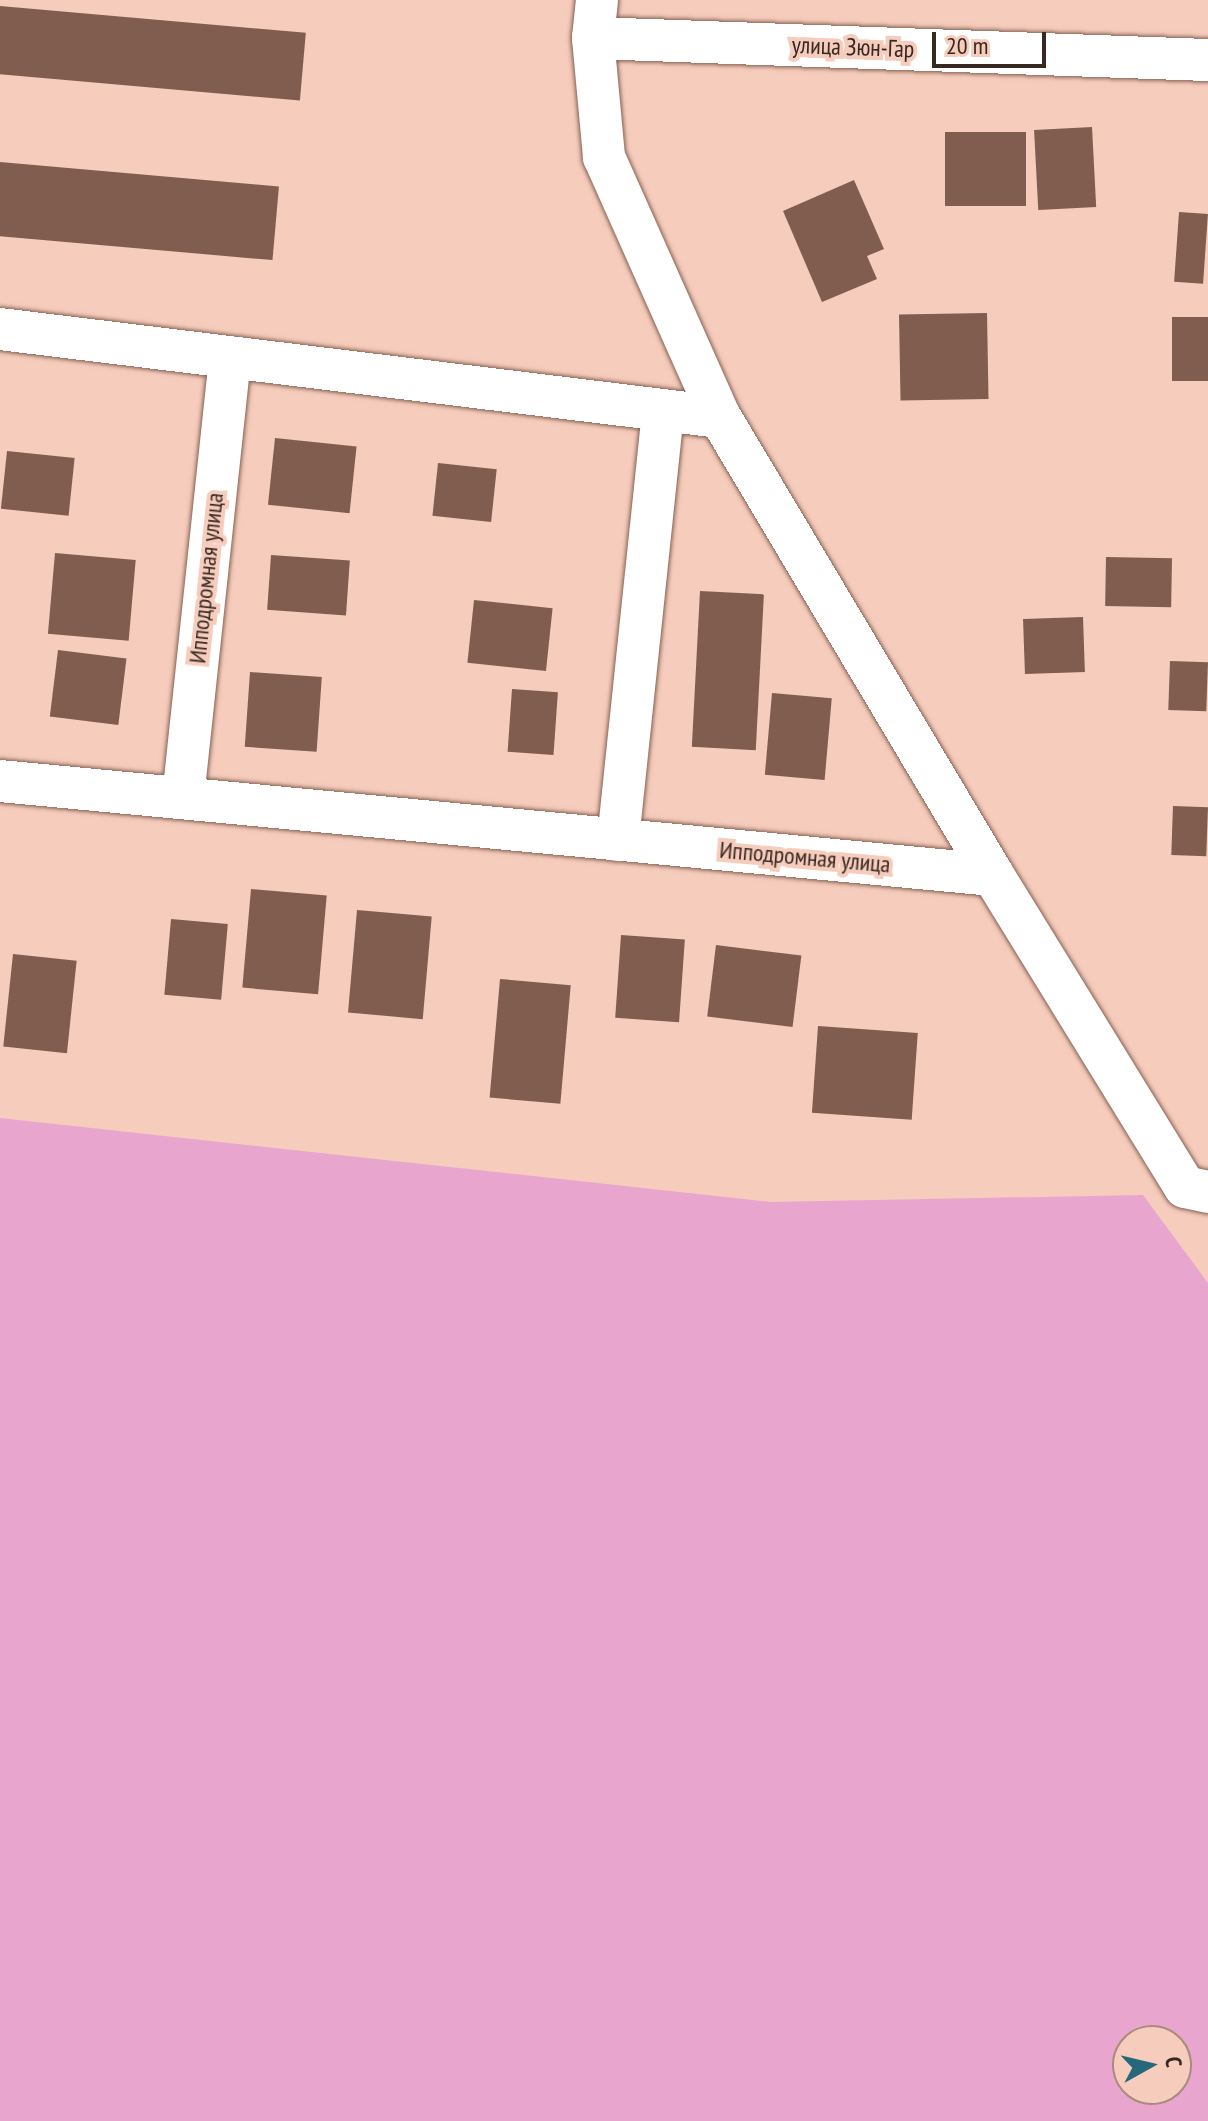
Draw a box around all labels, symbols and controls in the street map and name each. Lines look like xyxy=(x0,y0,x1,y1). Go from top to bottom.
scale bar xyxy=(936,16,1050,66)
street label: улица Зюн-Гар xyxy=(791,30,915,64)
text: 20 m xyxy=(946,30,988,61)
street label: Ипподромная улица xyxy=(183,491,229,665)
street label: Ипподромная улица xyxy=(718,835,892,879)
north arrow xyxy=(1112,2025,1192,2105)
text: С xyxy=(1159,2055,1188,2069)

